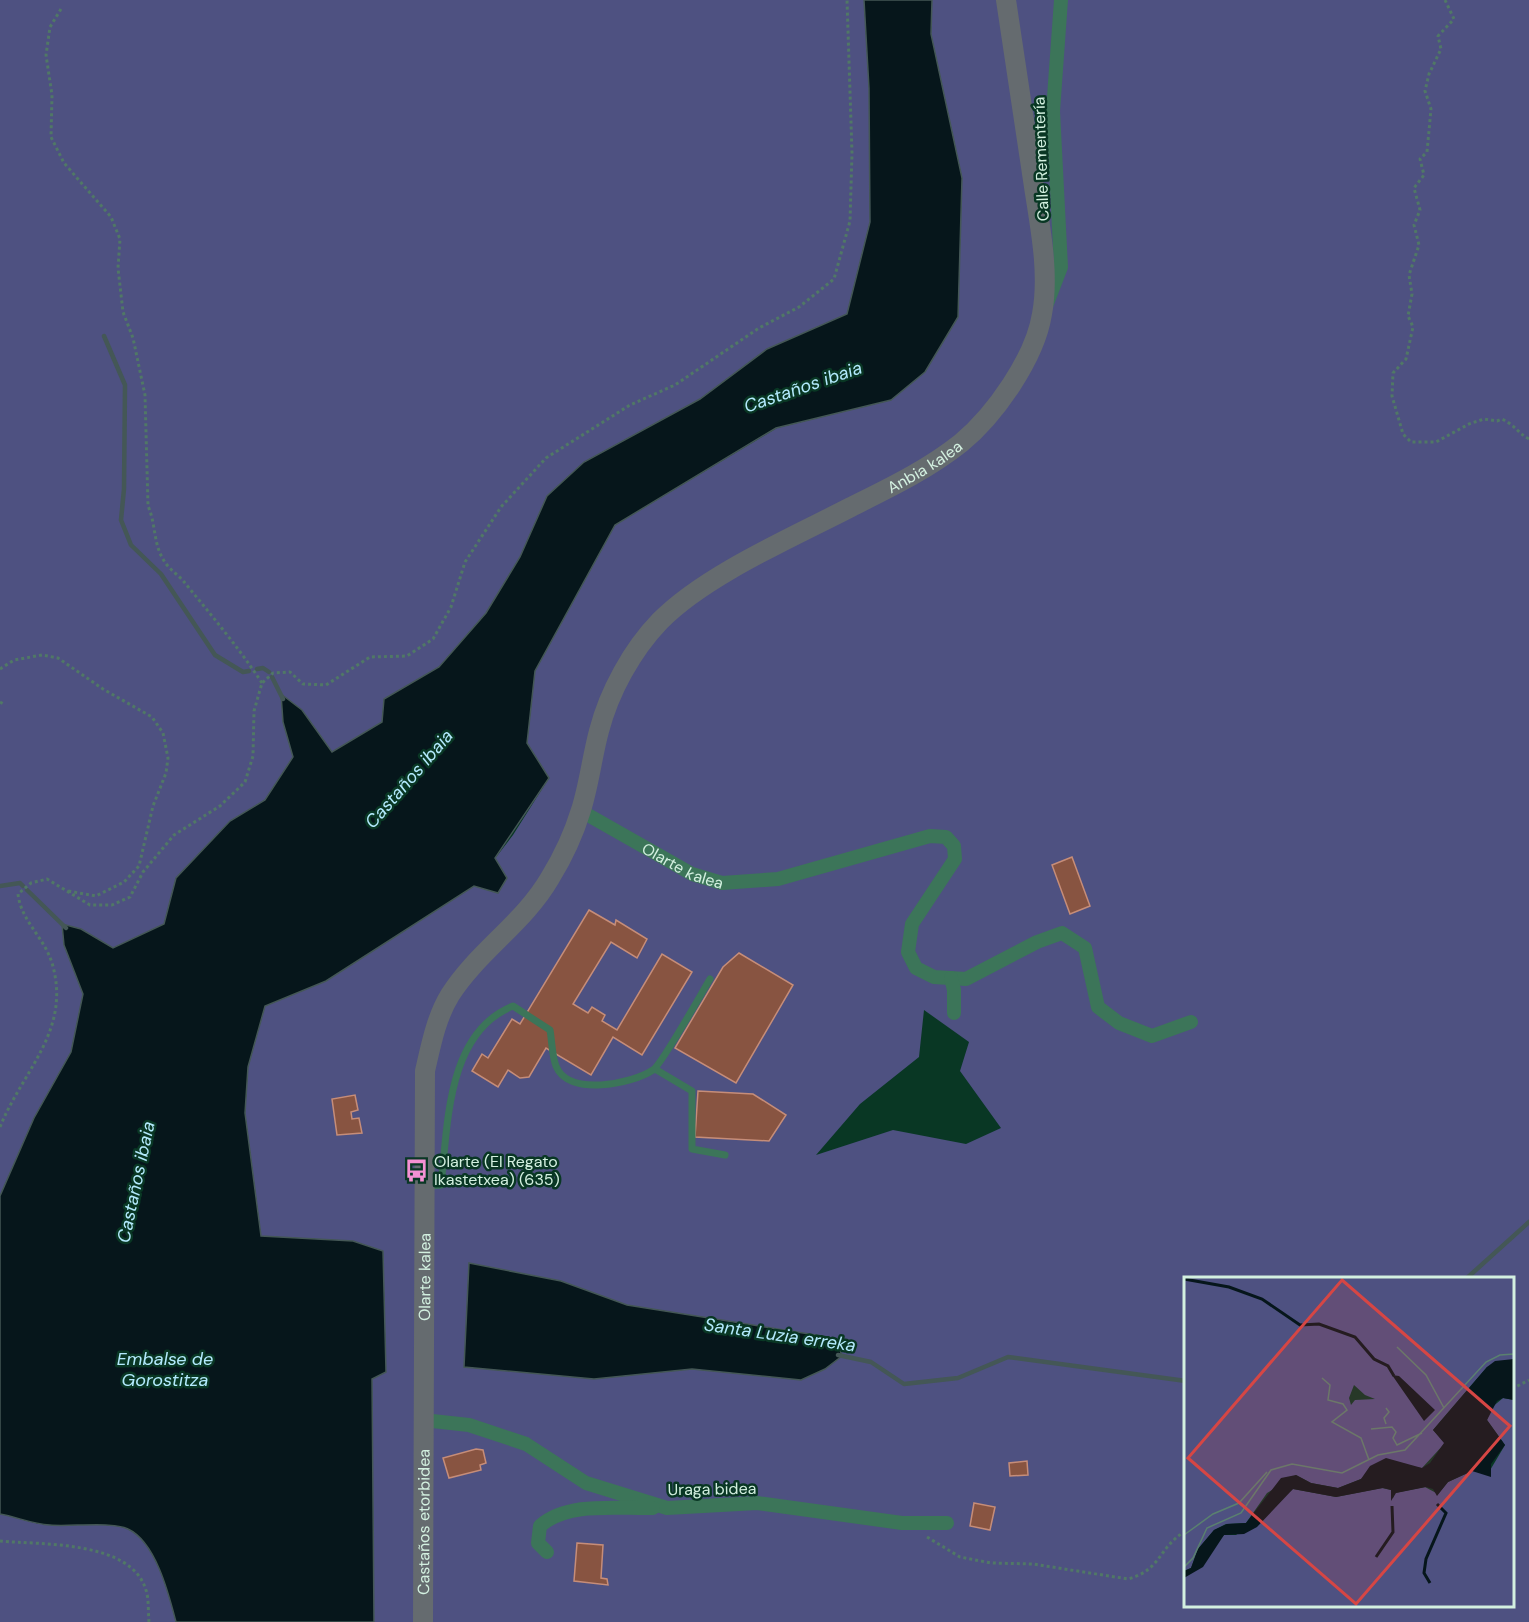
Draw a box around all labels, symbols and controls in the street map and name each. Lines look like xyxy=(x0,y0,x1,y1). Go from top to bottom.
street label: Calle Rementería xyxy=(1028,96,1054,222)
water label: Castaños ibaia xyxy=(741,356,865,418)
street label: Anbia kalea xyxy=(883,435,966,498)
water label: Castaños ibaia xyxy=(359,724,459,833)
street label: Olarte kalea xyxy=(638,837,726,893)
water label: Castaños ibaia xyxy=(111,1119,161,1245)
place label: Olarte (El Regato Ikastetxea) (635) xyxy=(434,1151,560,1190)
bus stop icon: Olarte (El Regato Ikastetxea) (635) xyxy=(403,1157,429,1183)
street label: Olarte kalea xyxy=(414,1233,435,1321)
inset map xyxy=(1184,1277,1514,1607)
water label: Santa Luzia erreka xyxy=(703,1312,857,1358)
water label: Embalse de Gorostitza xyxy=(117,1347,213,1392)
street label: Castaños etorbidea xyxy=(413,1449,434,1595)
street label: Uraga bidea xyxy=(667,1478,757,1500)

